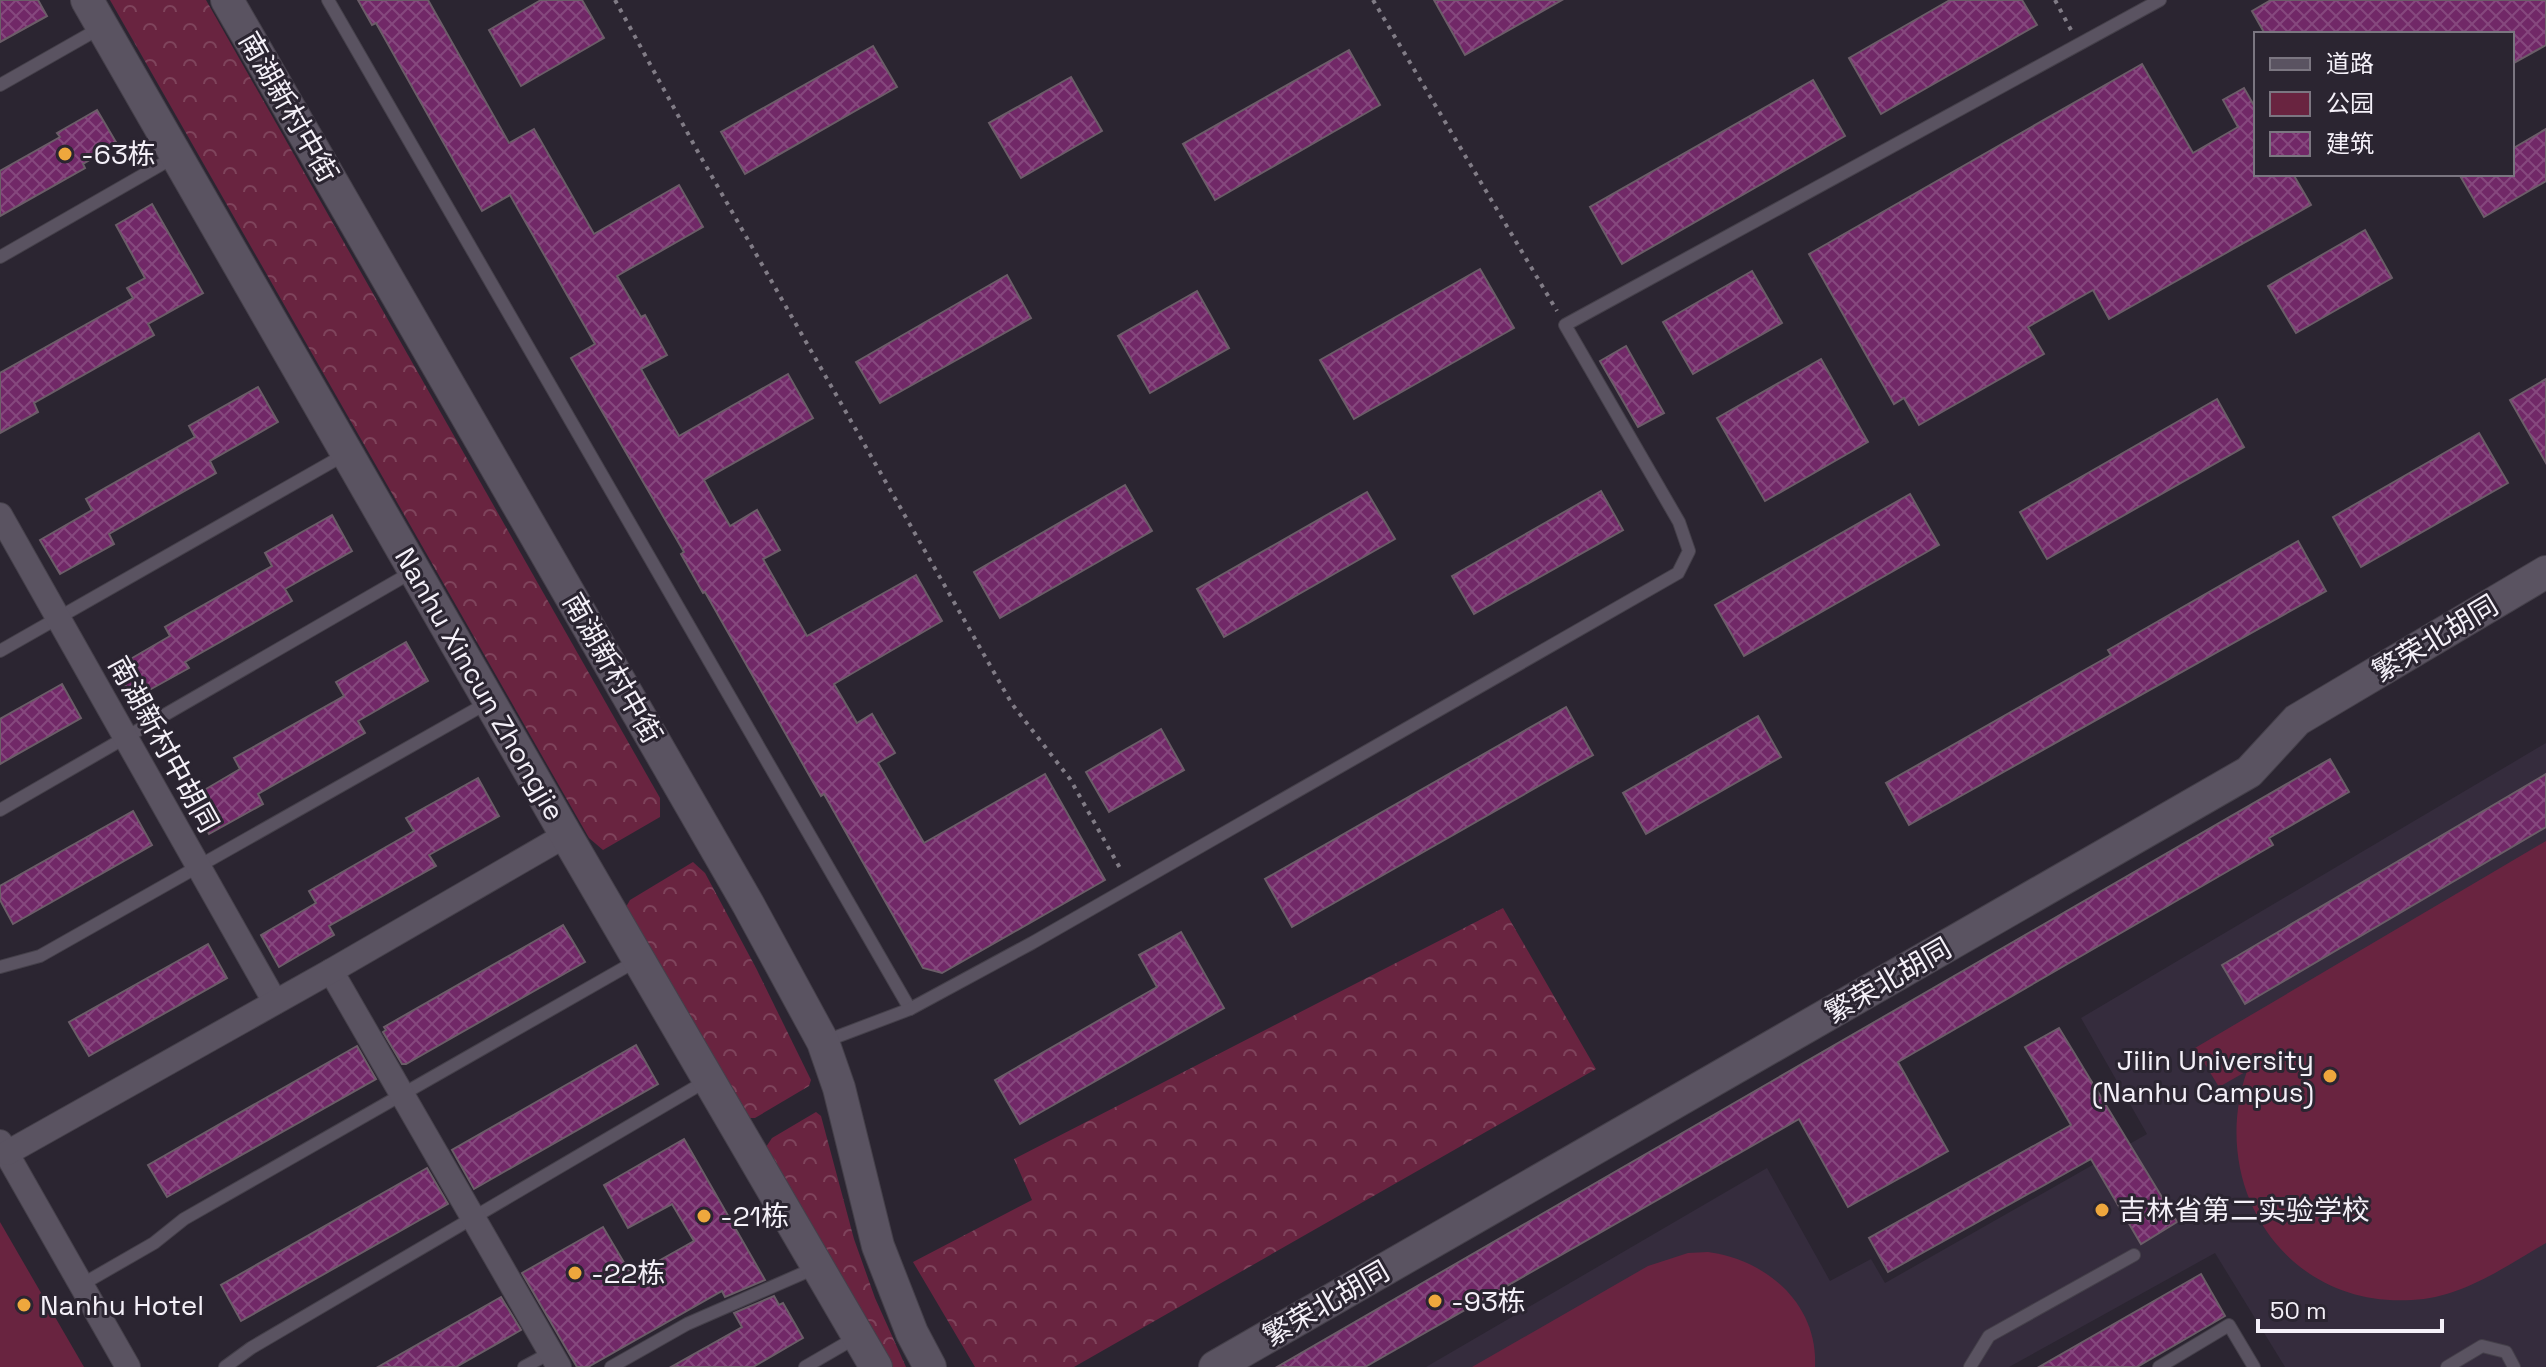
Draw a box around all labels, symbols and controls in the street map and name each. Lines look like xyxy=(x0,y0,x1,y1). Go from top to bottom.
street label: 南湖新村中街 xyxy=(231,25,347,189)
legend xyxy=(2254,32,2514,176)
text: 道路 xyxy=(2326,48,2374,79)
text: 公园 xyxy=(2326,88,2374,119)
text: 建筑 xyxy=(2326,128,2374,159)
place label: -63栋 xyxy=(81,136,156,172)
marker: -63栋 xyxy=(56,145,74,163)
street label: Nanhu Xincun Zhongjie xyxy=(387,541,573,827)
street label: 南湖新村中街 xyxy=(555,586,671,750)
street label: 繁荣北胡同 xyxy=(2366,587,2504,689)
street label: 南湖新村中胡同 xyxy=(101,650,227,838)
street label: 繁荣北胡同 xyxy=(1818,929,1958,1031)
place label: Jilin University (Nanhu Campus) xyxy=(2092,1042,2314,1110)
marker: Jilin University (Nanhu Campus) xyxy=(2321,1067,2339,1085)
place label: 吉林省第二实验学校 xyxy=(2118,1192,2370,1228)
place label: -21栋 xyxy=(720,1198,789,1234)
marker: 吉林省第二实验学校 xyxy=(2093,1201,2111,1219)
marker: -21栋 xyxy=(695,1207,713,1225)
street label: 繁荣北胡同 xyxy=(1256,1252,1396,1354)
place label: -22栋 xyxy=(591,1255,666,1291)
marker: -22栋 xyxy=(566,1264,584,1282)
place label: -93栋 xyxy=(1451,1283,1526,1319)
scale bar xyxy=(2258,1283,2442,1333)
place label: Nanhu Hotel xyxy=(40,1287,204,1323)
marker: -93栋 xyxy=(1426,1292,1444,1310)
text: 50 m xyxy=(2270,1295,2327,1326)
marker: Nanhu Hotel xyxy=(15,1296,33,1314)

